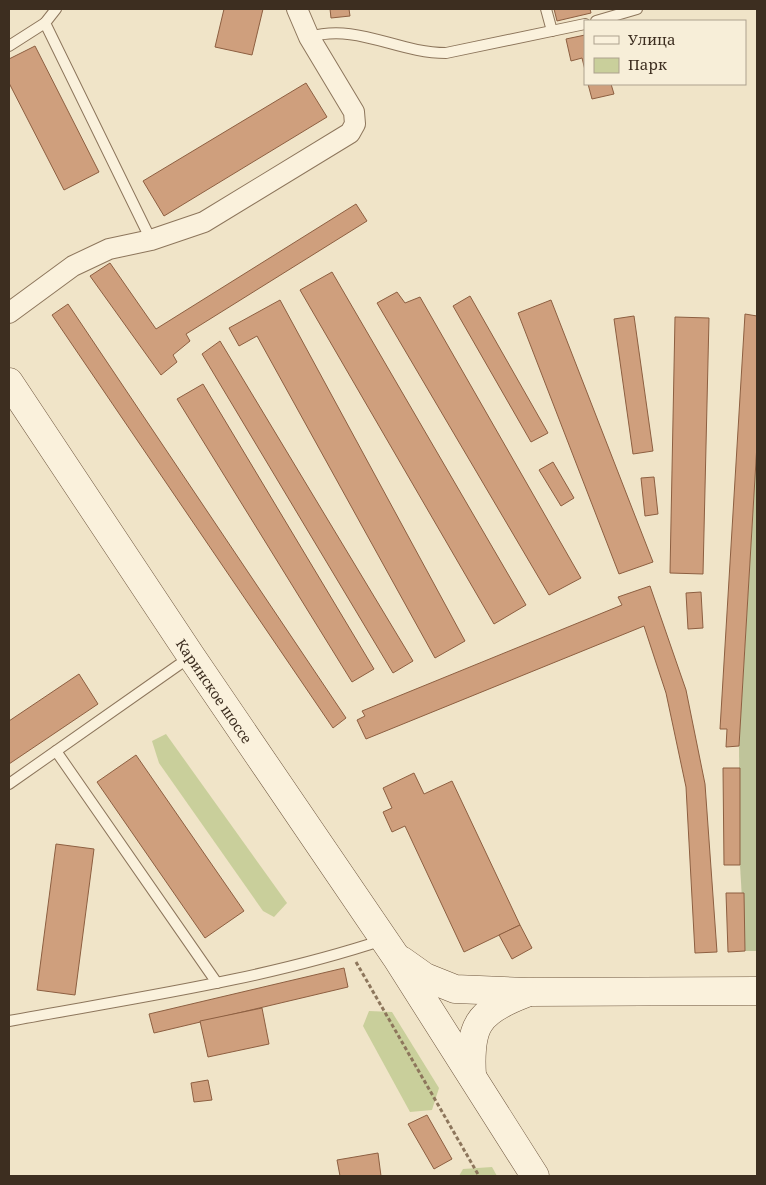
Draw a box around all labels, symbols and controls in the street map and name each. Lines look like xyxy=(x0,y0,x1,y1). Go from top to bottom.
legend xyxy=(584,20,746,85)
text: Улица xyxy=(628,29,676,49)
text: Парк xyxy=(628,54,667,74)
street label: Каринское шоссе xyxy=(172,635,257,747)

